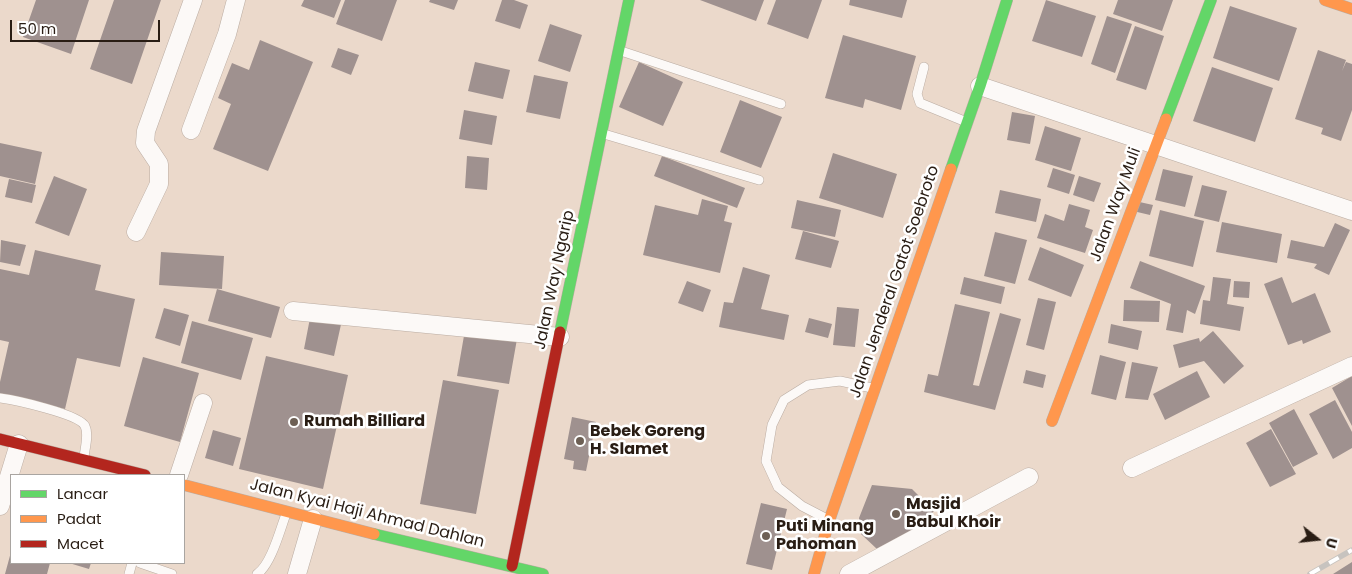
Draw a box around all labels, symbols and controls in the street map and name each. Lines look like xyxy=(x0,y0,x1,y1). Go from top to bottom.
scale bar xyxy=(12,10,162,42)
text: 50 m xyxy=(18,18,56,39)
street label: Jalan Way Muli xyxy=(1086,145,1146,265)
street label: Jalan Jenderal Gatot Soebroto xyxy=(846,163,944,401)
street label: Jalan Way Ngarip xyxy=(531,209,579,351)
place label: Rumah Billiard xyxy=(304,412,425,432)
marker: Rumah Billiard xyxy=(288,416,300,428)
place label: Bebek Goreng H. Slamet xyxy=(590,422,705,460)
marker: Bebek Goreng H. Slamet xyxy=(574,435,586,447)
legend xyxy=(10,474,185,564)
street label: Jalan Kyai Haji Ahmad Dahlan xyxy=(248,476,486,552)
text: Lancar xyxy=(57,483,108,504)
place label: Masjid Babul Khoir xyxy=(906,495,1001,533)
text: Padat xyxy=(57,508,102,529)
marker: Masjid Babul Khoir xyxy=(890,508,902,520)
north arrow xyxy=(1292,514,1342,564)
place label: Puti Minang Pahoman xyxy=(776,517,874,555)
marker: Puti Minang Pahoman xyxy=(760,530,772,542)
text: Macet xyxy=(57,533,104,554)
text: U xyxy=(1320,536,1342,551)

